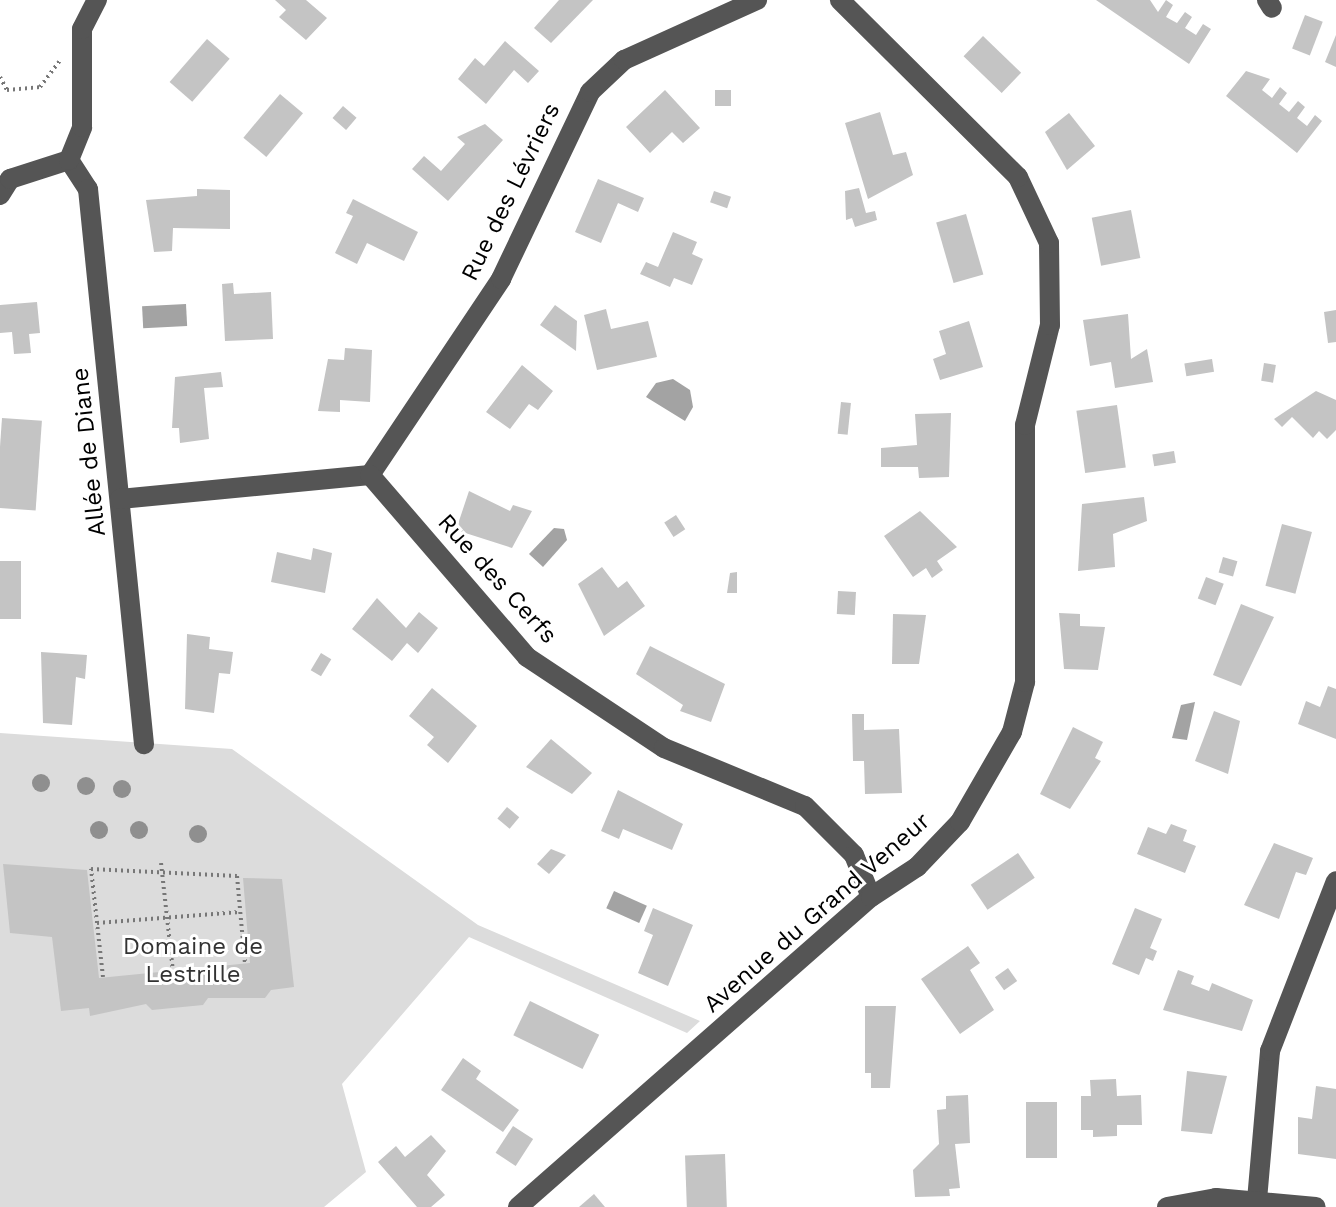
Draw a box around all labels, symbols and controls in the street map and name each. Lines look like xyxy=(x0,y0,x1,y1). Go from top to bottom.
street label: Rue des Lévriers xyxy=(455,98,567,286)
street label: Allée de Diane xyxy=(66,366,112,538)
street label: Rue des Cerfs xyxy=(431,508,563,650)
street label: Avenue du Grand Veneur xyxy=(698,807,936,1019)
park label: Domaine de Lestrille xyxy=(123,933,263,989)

